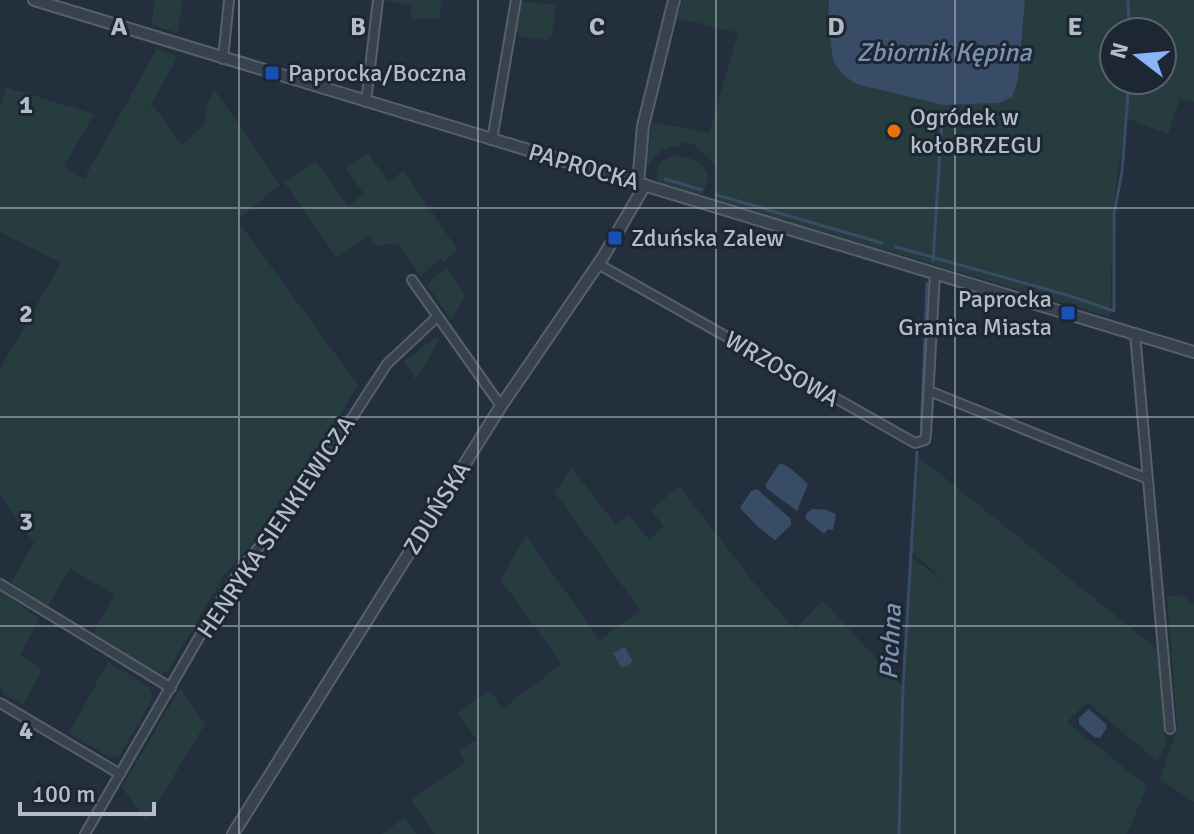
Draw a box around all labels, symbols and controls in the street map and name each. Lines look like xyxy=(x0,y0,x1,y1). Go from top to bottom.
text: A xyxy=(111,11,128,43)
text: B xyxy=(350,11,366,43)
text: C xyxy=(589,11,605,43)
text: D xyxy=(827,11,845,43)
text: E xyxy=(1068,11,1082,43)
north arrow xyxy=(1098,16,1178,96)
water label: Zbiornik Kępina xyxy=(857,37,1032,69)
text: N xyxy=(1104,40,1134,62)
place label: Paprocka/Boczna xyxy=(288,58,467,88)
marker: Paprocka/Boczna xyxy=(263,64,281,82)
text: 1 xyxy=(19,89,33,121)
place label: Ogródek w kołoBRZEGU xyxy=(910,102,1042,160)
marker: Ogródek w kołoBRZEGU xyxy=(885,122,903,140)
street label: PAPROCKA xyxy=(525,137,643,197)
place label: Zduńska Zalew xyxy=(631,223,784,253)
marker: Zduńska Zalew xyxy=(606,229,624,247)
place label: Paprocka Granica Miasta xyxy=(898,284,1052,342)
text: 2 xyxy=(19,298,33,330)
marker: Paprocka Granica Miasta xyxy=(1059,304,1077,322)
street label: WRZOSOWA xyxy=(720,324,845,414)
street label: HENRYKA SIENKIEWICZA xyxy=(190,410,362,644)
street label: ZDUŃSKA xyxy=(397,456,477,560)
text: 3 xyxy=(19,506,33,538)
water label: Pichna xyxy=(873,603,909,681)
text: 4 xyxy=(19,715,33,747)
scale bar xyxy=(20,766,154,816)
text: 100 m xyxy=(32,779,95,809)

